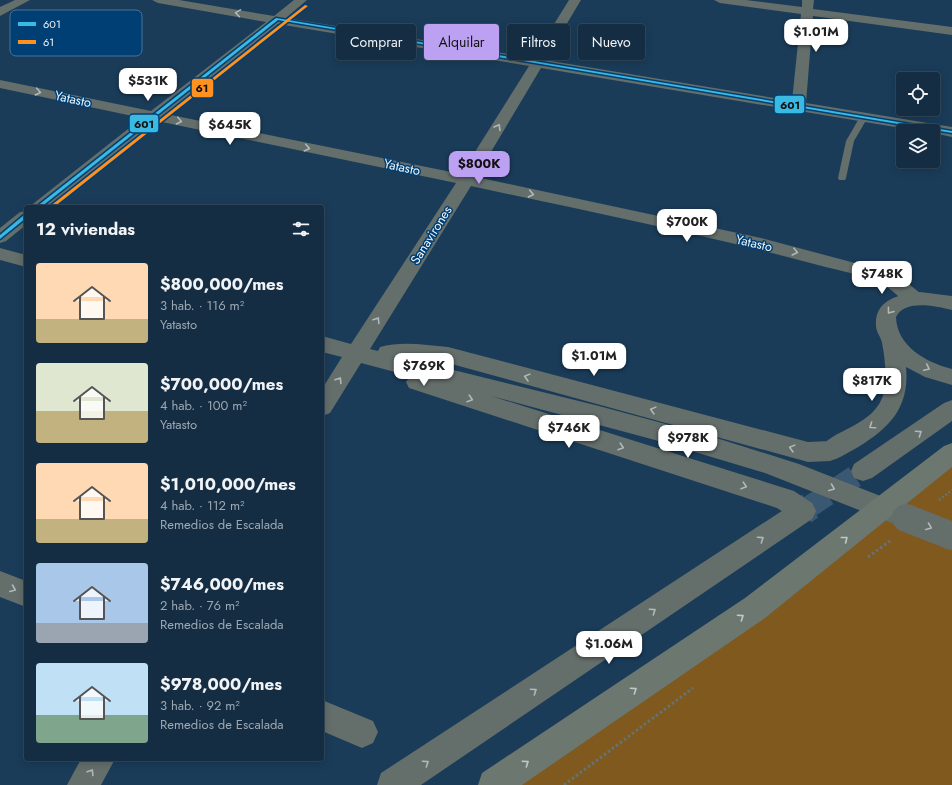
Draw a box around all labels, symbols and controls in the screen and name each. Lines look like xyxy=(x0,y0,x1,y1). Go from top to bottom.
one-way arrow xyxy=(235,9,241,18)
legend xyxy=(10,10,142,56)
text: 601 xyxy=(43,16,61,32)
pin: $1.01M xyxy=(783,19,849,53)
text: $1.01M xyxy=(793,22,839,41)
chip: Comprar xyxy=(336,24,416,60)
chip: Alquilar xyxy=(424,24,499,60)
chip: Filtros xyxy=(507,24,570,60)
chip: Nuevo xyxy=(578,24,645,60)
text: 61 xyxy=(43,34,54,50)
pin: $531K xyxy=(120,68,176,102)
text: $531K xyxy=(128,71,168,90)
map controls xyxy=(896,72,940,168)
button: locate xyxy=(896,72,940,116)
line badge: 61 xyxy=(191,78,214,98)
text: 61 xyxy=(196,80,208,96)
street label: Yatasto xyxy=(53,86,93,112)
one-way arrow xyxy=(35,88,41,96)
line badge: 601 xyxy=(774,95,805,114)
text: 601 xyxy=(780,97,800,113)
pin: $645K xyxy=(202,112,258,146)
line badge: 601 xyxy=(129,114,159,133)
text: $645K xyxy=(208,115,252,134)
text: 601 xyxy=(134,116,154,132)
one-way arrow xyxy=(176,117,182,125)
one-way arrow xyxy=(493,124,501,131)
button: layers xyxy=(896,124,940,168)
one-way arrow xyxy=(303,143,310,151)
pin: $800K xyxy=(451,151,507,185)
street label: Yatasto xyxy=(382,154,422,180)
text: $800K xyxy=(458,154,500,173)
one-way arrow xyxy=(528,190,534,198)
street label: Sanavirones xyxy=(406,202,456,268)
pin: $700K xyxy=(659,209,715,243)
text: $700K xyxy=(666,212,708,231)
text: 12 viviendas xyxy=(36,217,135,241)
icon: filters xyxy=(290,218,312,240)
street label: Yatasto xyxy=(734,230,774,256)
one-way arrow xyxy=(791,248,798,256)
pin: $748K xyxy=(854,261,910,295)
text: $748K xyxy=(861,264,903,283)
text: $800,000/mes xyxy=(160,272,284,296)
icon: home xyxy=(68,279,116,327)
text: 3 hab. · 116 m² xyxy=(160,296,244,315)
one-way arrow xyxy=(888,307,895,314)
text: Yatasto xyxy=(160,315,197,334)
one-way arrow xyxy=(372,317,380,324)
pin: $1.01M xyxy=(561,343,627,377)
text: $1.01M xyxy=(571,346,617,365)
pin: $769K xyxy=(396,353,452,387)
text: $769K xyxy=(403,356,445,375)
one-way arrow xyxy=(922,363,930,371)
pin: $817K xyxy=(844,368,900,402)
text: $817K xyxy=(852,371,892,390)
text: $700,000/mes xyxy=(160,372,283,396)
one-way arrow xyxy=(524,373,531,381)
one-way arrow xyxy=(334,377,342,384)
icon: home xyxy=(68,379,116,427)
one-way arrow xyxy=(466,394,473,403)
text: 4 hab. · 100 m² xyxy=(160,396,247,415)
one-way arrow xyxy=(650,407,656,415)
text: Yatasto xyxy=(160,415,197,434)
pin: $746K xyxy=(541,415,597,449)
text: $746K xyxy=(548,418,590,437)
one-way arrow xyxy=(869,421,876,428)
pin: $978K xyxy=(660,425,716,459)
text: $978K xyxy=(667,428,709,447)
one-way arrow xyxy=(915,430,922,438)
one-way arrow xyxy=(617,442,624,451)
one-way arrow xyxy=(789,444,796,453)
text: $1,010,000/mes xyxy=(160,472,296,496)
icon: home xyxy=(68,479,116,527)
one-way arrow xyxy=(741,482,748,490)
one-way arrow xyxy=(829,484,836,492)
text: 4 hab. · 112 m² xyxy=(160,496,245,515)
text: Remedios de Escalada xyxy=(160,515,284,534)
one-way arrow xyxy=(925,522,933,530)
one-way arrow xyxy=(757,536,764,543)
one-way arrow xyxy=(840,537,847,544)
text: $746,000/mes xyxy=(160,572,284,596)
icon: home xyxy=(68,579,116,627)
one-way arrow xyxy=(9,584,16,592)
text: 2 hab. · 76 m² xyxy=(160,596,240,615)
one-way arrow xyxy=(649,609,656,616)
text: Remedios de Escalada xyxy=(160,615,284,634)
one-way arrow xyxy=(737,615,744,622)
pin: $1.06M xyxy=(576,631,642,665)
text: $1.06M xyxy=(585,634,633,653)
text: $978,000/mes xyxy=(160,672,282,696)
icon: home xyxy=(68,679,116,727)
one-way arrow xyxy=(630,687,637,695)
one-way arrow xyxy=(529,689,536,696)
text: 3 hab. · 92 m² xyxy=(160,696,240,715)
text: Remedios de Escalada xyxy=(160,715,284,734)
one-way arrow xyxy=(522,760,529,768)
one-way arrow xyxy=(421,761,428,768)
one-way arrow xyxy=(86,769,94,776)

